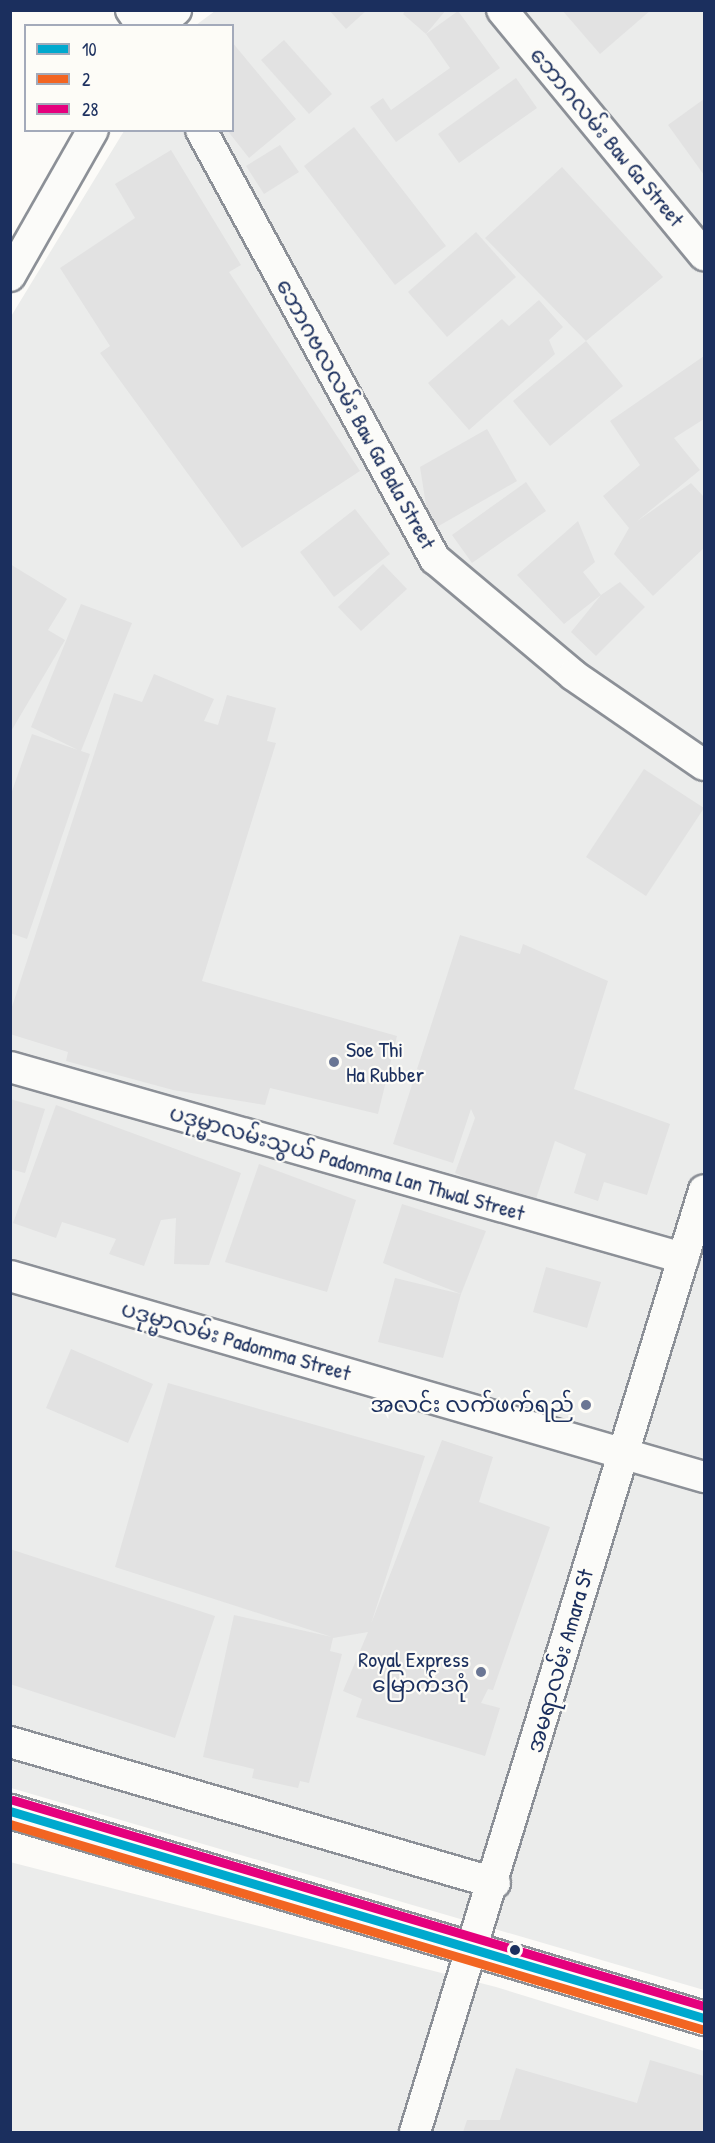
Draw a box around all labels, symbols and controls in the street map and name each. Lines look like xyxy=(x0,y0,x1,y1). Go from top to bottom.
legend xyxy=(24,24,234,132)
text: 10 xyxy=(82,37,97,62)
street label: ဘောဂလမ်း Baw Ga Street xyxy=(524,42,690,232)
text: 2 xyxy=(82,67,90,92)
text: 28 xyxy=(82,97,98,122)
street label: ဘောဂဗလလမ်း Baw Ga Bala Street xyxy=(271,274,441,554)
place label: Soe Thi Ha Rubber xyxy=(346,1036,424,1088)
marker: Soe Thi Ha Rubber xyxy=(327,1055,341,1069)
street label: ပဒုမ္မာလမ်းသွယ် Padomma Lan Thwal Street xyxy=(166,1100,528,1226)
street label: ပဒုမ္မာလမ်း Padomma Street xyxy=(118,1296,354,1386)
place label: အလင်း လက်ဖက်ရည် xyxy=(370,1392,574,1418)
marker: အလင်း လက်ဖက်ရည် xyxy=(579,1398,593,1412)
street label: အမရာလမ်း Amara St xyxy=(521,1566,599,1756)
place label: Royal Express မြောက်ဒဂုံ xyxy=(358,1646,469,1698)
marker: Royal Express မြောက်ဒဂုံ xyxy=(474,1665,488,1679)
unlabelled marker xyxy=(509,1944,521,1956)

